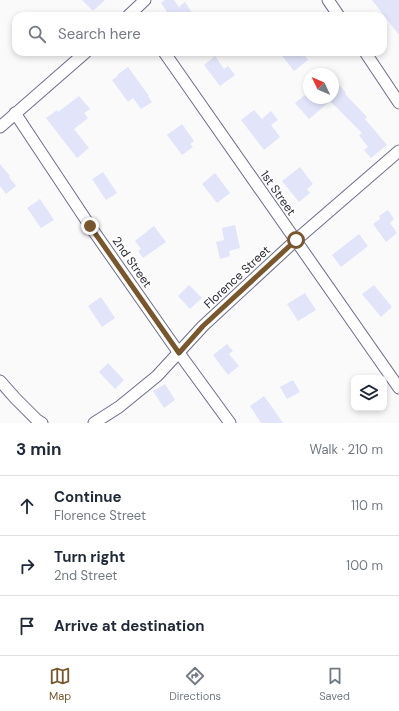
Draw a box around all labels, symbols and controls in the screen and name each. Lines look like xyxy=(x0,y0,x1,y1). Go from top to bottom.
search box xyxy=(12,12,387,56)
icon: search xyxy=(26,23,48,45)
text: Search here xyxy=(58,24,141,44)
north arrow xyxy=(303,68,339,104)
street label: 1st Street xyxy=(257,167,299,219)
route end xyxy=(81,217,99,235)
route start xyxy=(287,231,305,249)
street label: 2nd Street xyxy=(109,233,156,291)
street label: Florence Street xyxy=(200,242,274,312)
map controls xyxy=(351,375,387,411)
button: layers xyxy=(351,375,387,411)
text: 3 min xyxy=(16,438,61,460)
text: Walk · 210 m xyxy=(310,441,383,458)
text: Continue xyxy=(54,487,122,507)
icon: ahead xyxy=(16,495,38,517)
text: 110 m xyxy=(351,497,383,514)
text: Florence Street xyxy=(54,507,146,524)
text: Turn right xyxy=(54,547,125,567)
icon: right xyxy=(16,555,38,577)
text: 100 m xyxy=(346,557,383,574)
text: 2nd Street xyxy=(54,567,117,584)
icon: arrive xyxy=(16,615,38,637)
text: Arrive at destination xyxy=(54,616,205,636)
tab: Map xyxy=(49,665,71,703)
tab: Directions xyxy=(169,665,221,703)
tab: Saved xyxy=(319,665,350,703)

